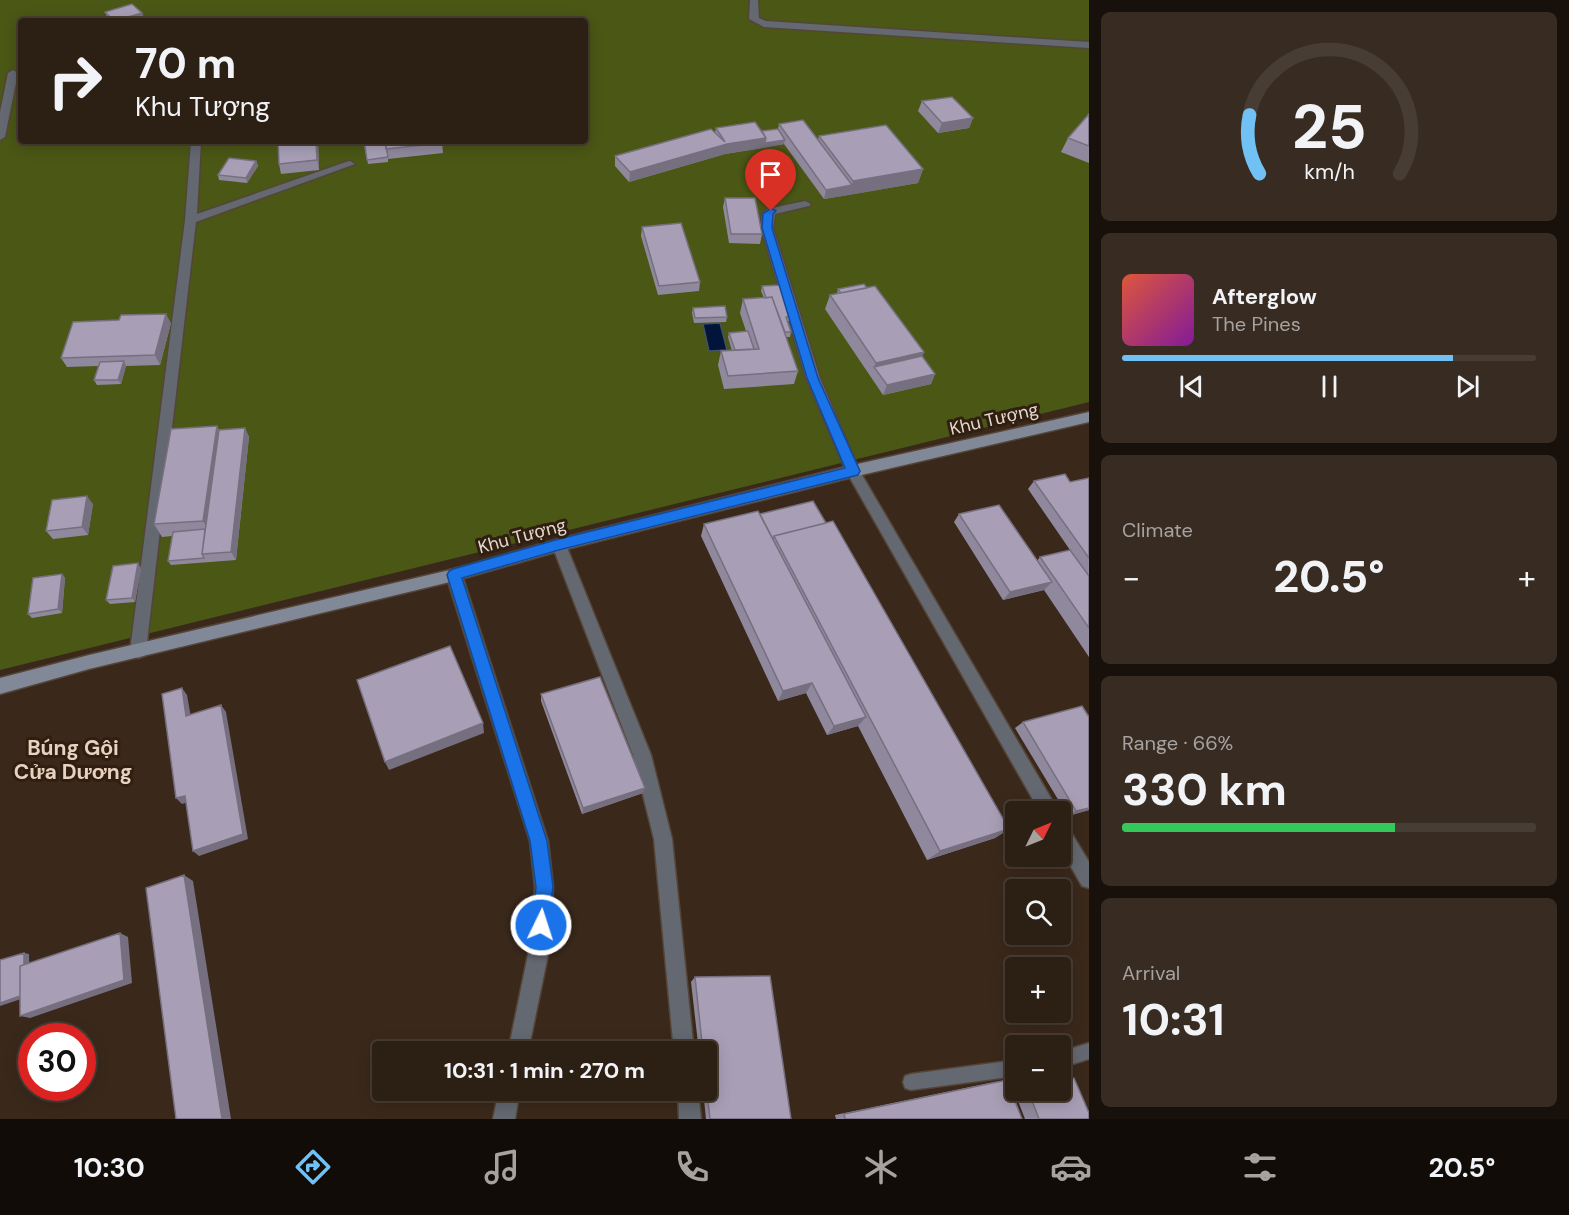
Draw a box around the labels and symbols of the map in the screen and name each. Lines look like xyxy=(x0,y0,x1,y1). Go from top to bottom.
pin xyxy=(745,149,796,211)
street label: Khu Tượng xyxy=(947,397,1041,441)
street label: Khu Tượng xyxy=(475,513,569,559)
district label: Búng Gội Cửa Dương xyxy=(14,734,132,786)
north arrow xyxy=(1005,801,1071,867)
position arrow xyxy=(509,893,573,957)
speed limit sign: 30 xyxy=(18,1023,96,1101)

